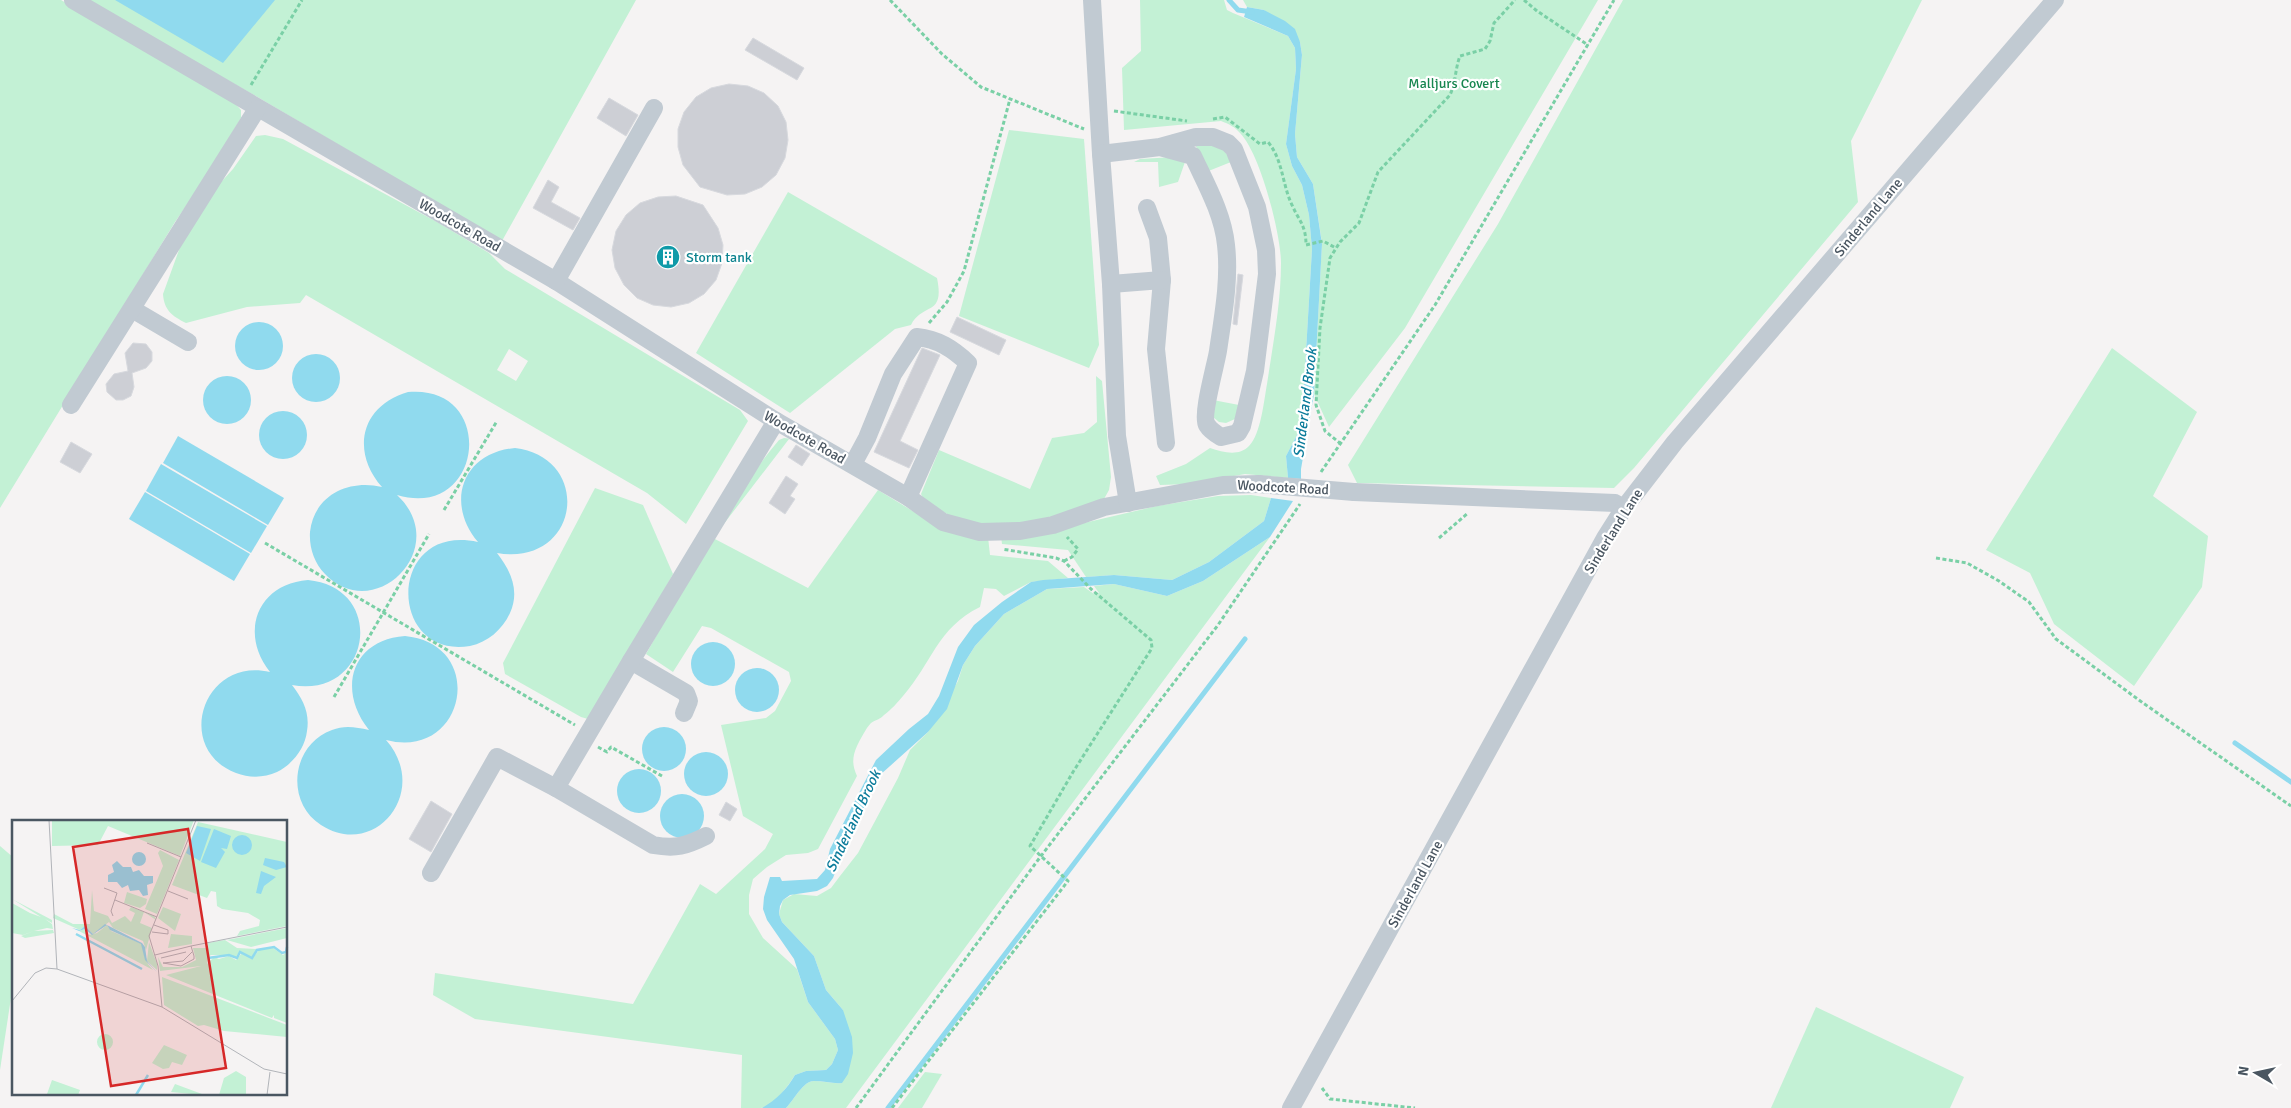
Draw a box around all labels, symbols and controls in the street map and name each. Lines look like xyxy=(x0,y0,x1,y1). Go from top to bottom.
park label: Malljurs Covert xyxy=(1408,75,1500,92)
street label: Sinderland Lane xyxy=(1831,175,1906,260)
street label: Woodcote Road xyxy=(416,195,504,256)
building icon: Storm tank xyxy=(655,244,681,270)
place label: Storm tank xyxy=(686,249,752,266)
water label: Sinderland Brook xyxy=(1289,346,1321,459)
street label: Woodcote Road xyxy=(761,407,849,468)
street label: Woodcote Road xyxy=(1237,477,1329,498)
street label: Sinderland Lane xyxy=(1580,486,1646,577)
water label: Sinderland Brook xyxy=(822,766,885,875)
inset map xyxy=(12,820,288,1096)
street label: Sinderland Lane xyxy=(1384,838,1446,931)
north arrow xyxy=(2231,1048,2281,1098)
text: N xyxy=(2234,1065,2253,1077)

